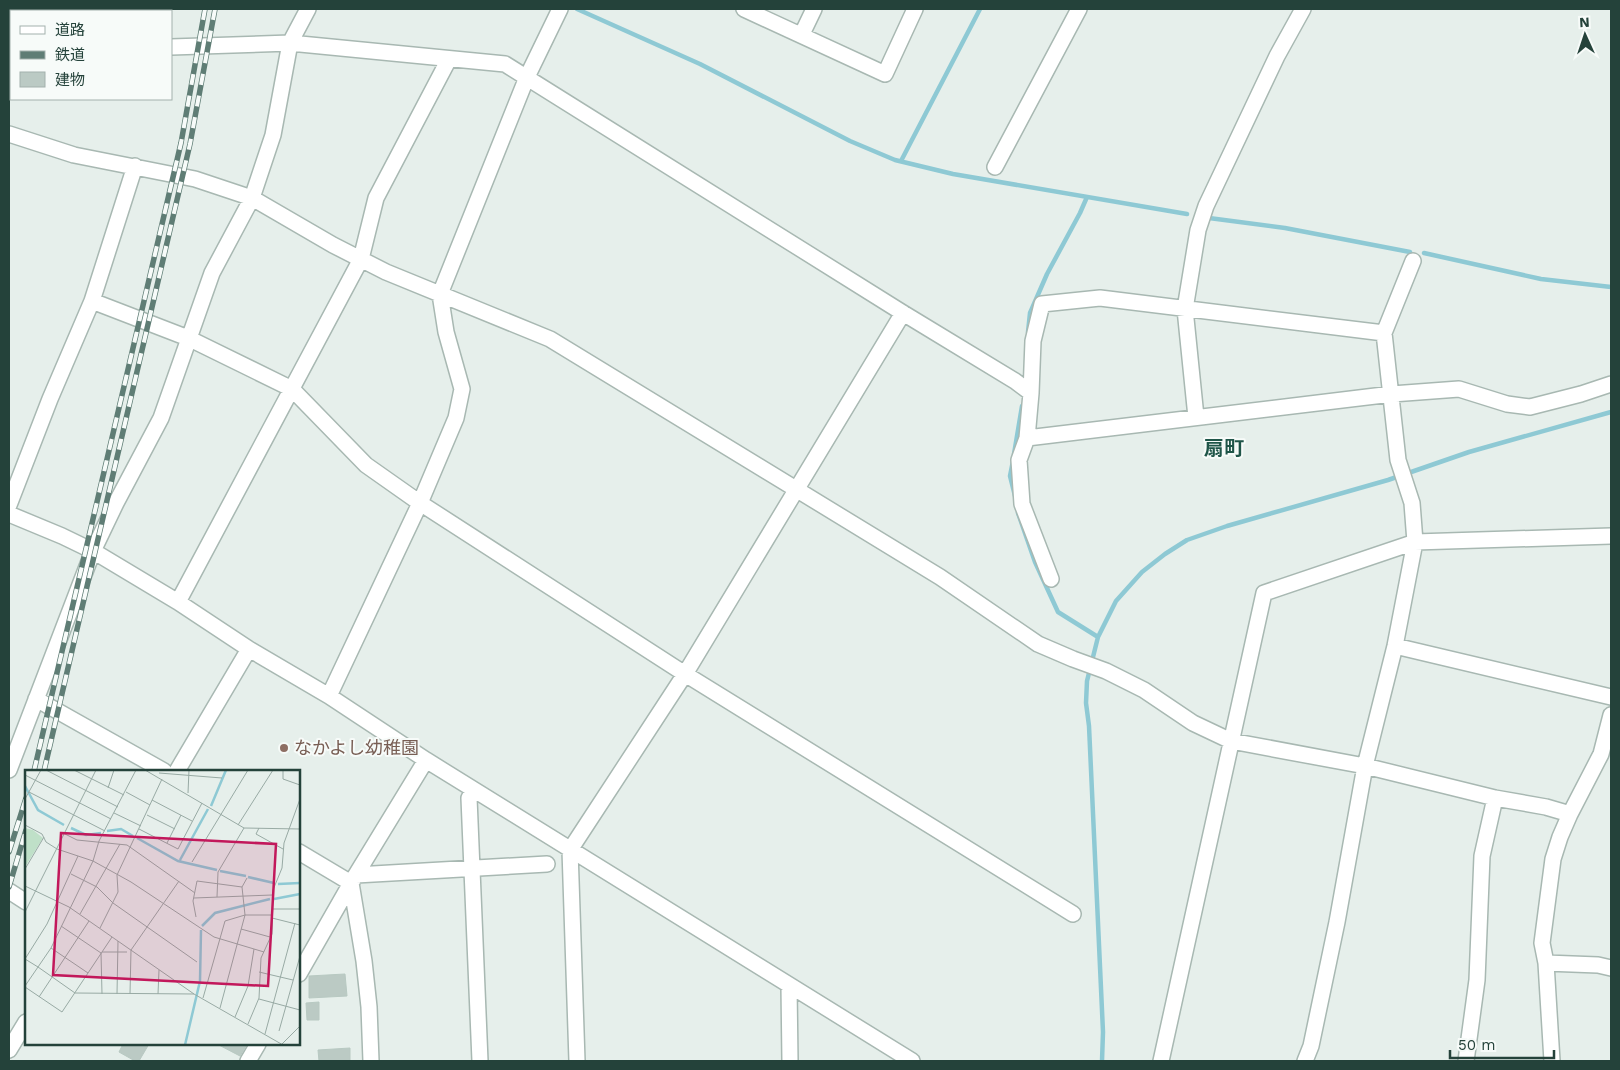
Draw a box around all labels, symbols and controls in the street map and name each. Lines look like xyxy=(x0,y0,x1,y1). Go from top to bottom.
legend xyxy=(10,10,172,100)
north arrow xyxy=(1560,10,1610,60)
text: N xyxy=(1579,14,1590,30)
text: 道路 xyxy=(55,21,85,39)
text: 鉄道 xyxy=(55,46,85,64)
text: 建物 xyxy=(55,71,85,89)
district label: 扇町 xyxy=(1204,436,1244,460)
place label: なかよし幼稚園 xyxy=(294,737,419,758)
marker: なかよし幼稚園 xyxy=(278,742,290,754)
inset map xyxy=(25,770,300,1045)
scale bar xyxy=(1450,1028,1554,1060)
text: 50 m xyxy=(1458,1036,1495,1054)

